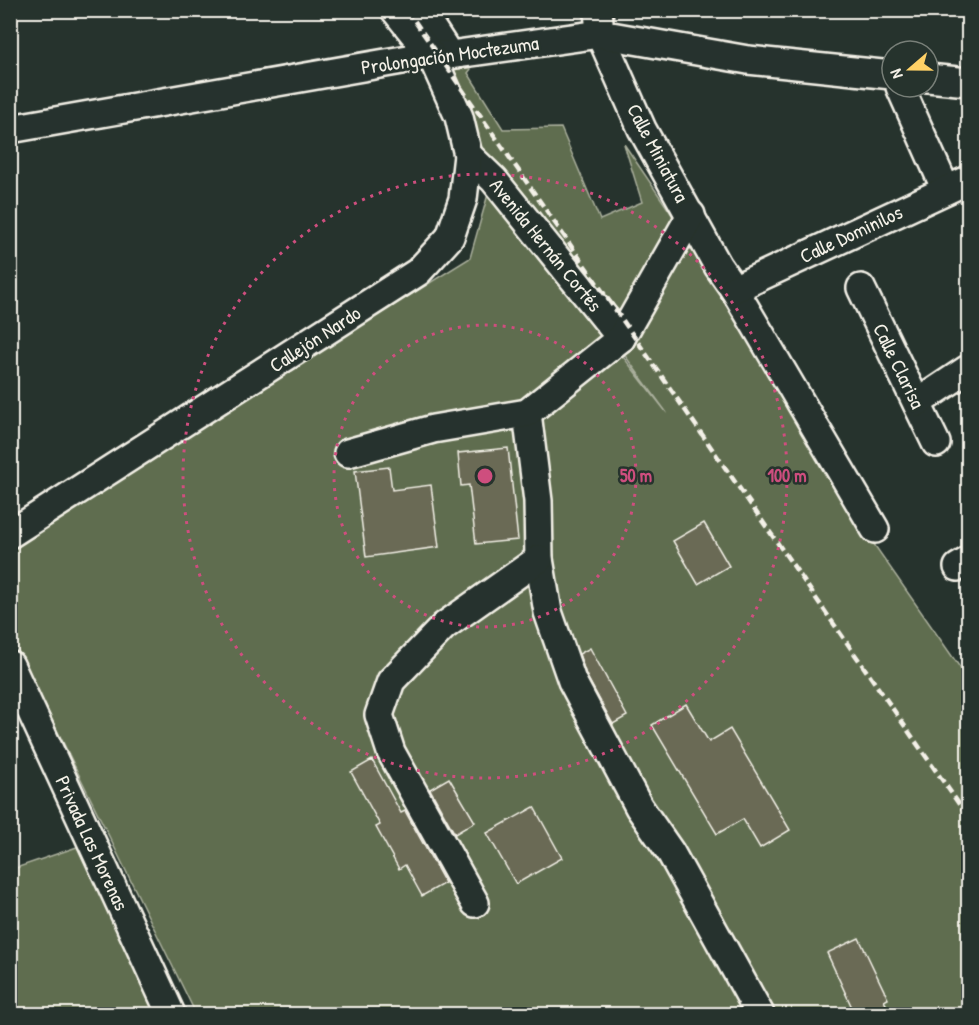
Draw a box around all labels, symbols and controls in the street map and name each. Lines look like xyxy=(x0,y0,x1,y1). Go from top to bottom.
street label: Prolongación Moctezuma xyxy=(359,29,541,80)
north arrow xyxy=(880,39,940,99)
text: N xyxy=(884,66,908,82)
street label: Calle Miniatura xyxy=(621,99,696,207)
street label: Avenida Hernán Cortés xyxy=(484,172,609,317)
street label: Calle Dominilos xyxy=(795,198,907,269)
street label: Callejón Nardo xyxy=(264,299,366,378)
street label: Calle Clarisa xyxy=(867,319,932,413)
text: 50 m xyxy=(620,463,652,488)
text: 100 m xyxy=(767,463,807,488)
centre of rings xyxy=(475,466,495,486)
street label: Privada Las Morenas xyxy=(49,771,136,915)

